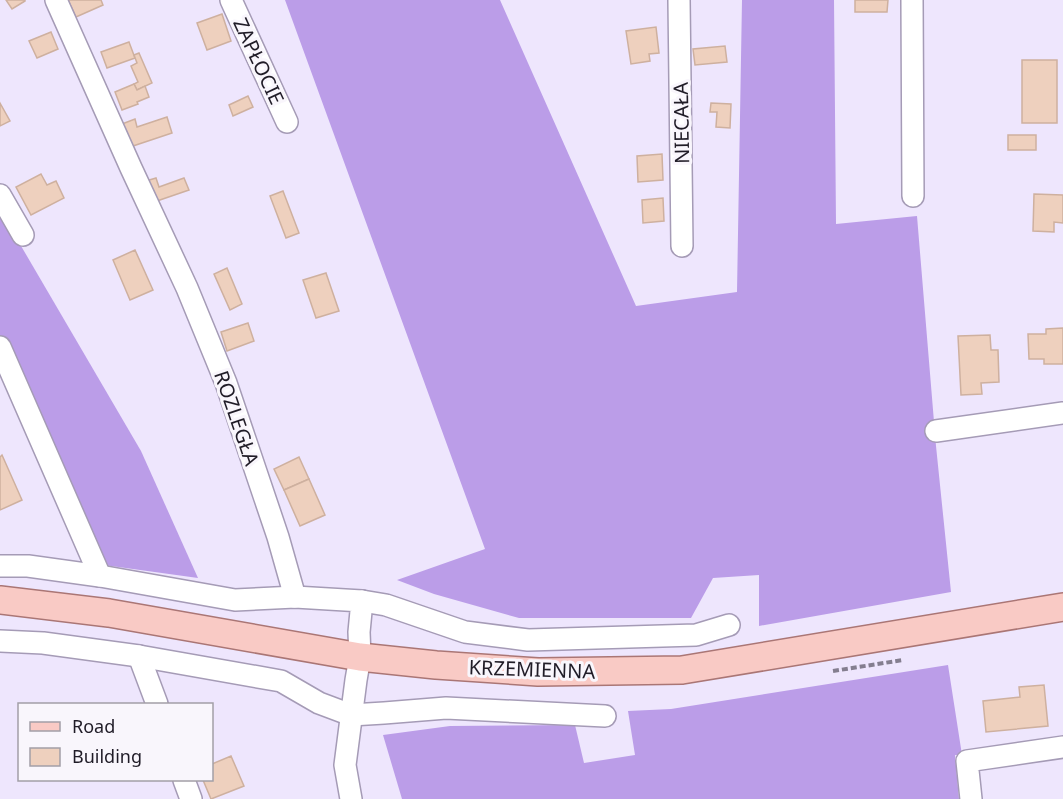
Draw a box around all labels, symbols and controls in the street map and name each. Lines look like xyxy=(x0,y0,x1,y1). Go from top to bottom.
street label: ZAPŁOCIE xyxy=(227,13,291,109)
street label: NIECAŁA xyxy=(667,82,695,164)
street label: ROZLEGŁA xyxy=(208,367,266,469)
street label: KRZEMIENNA xyxy=(468,653,596,685)
legend xyxy=(18,703,213,781)
text: Road xyxy=(72,714,115,738)
text: Building xyxy=(72,744,142,768)

